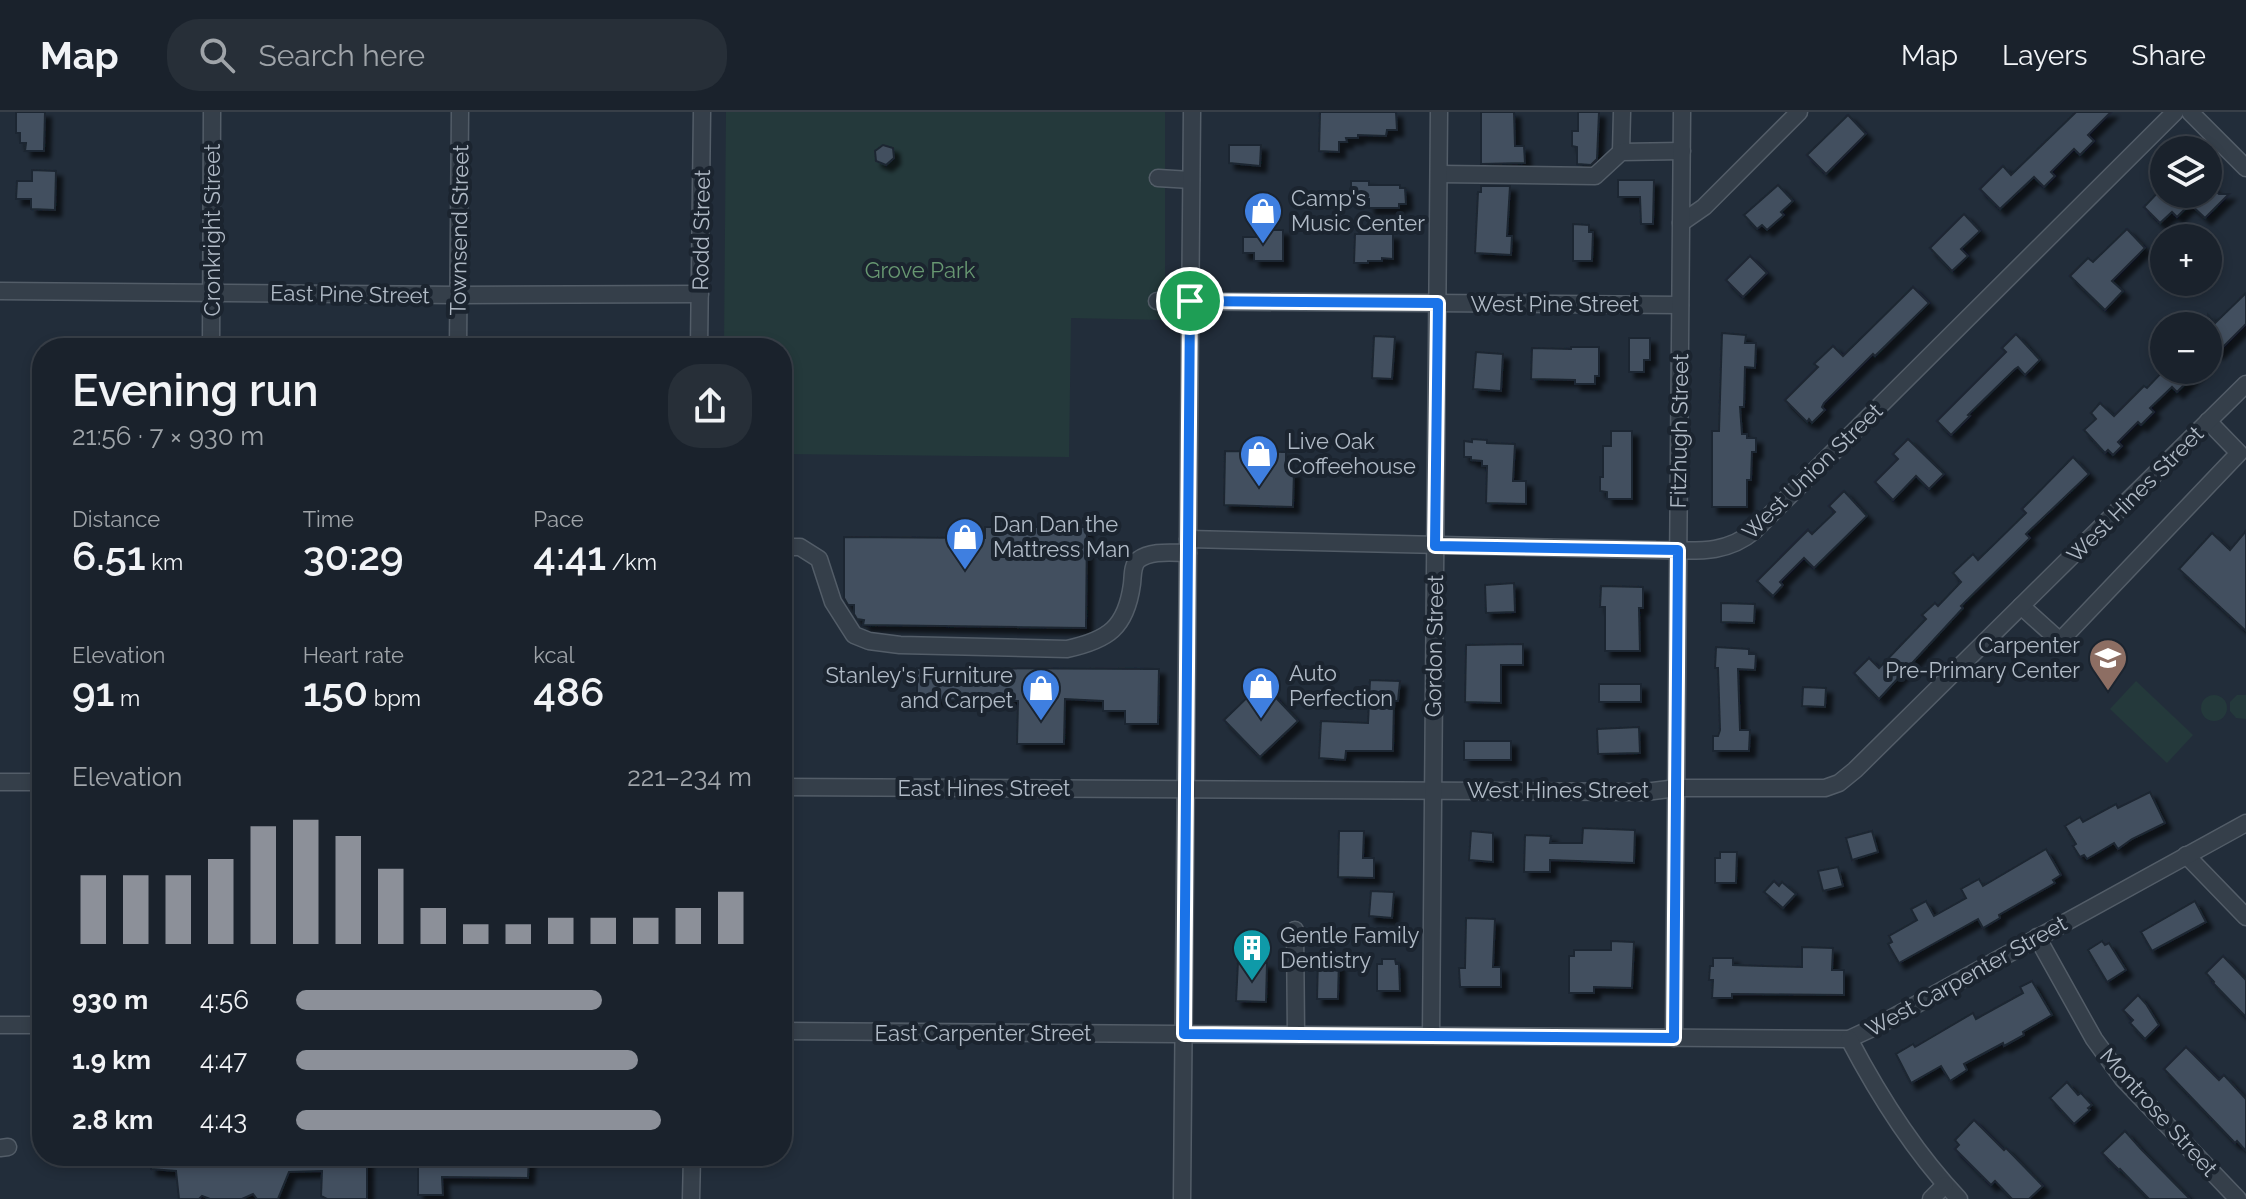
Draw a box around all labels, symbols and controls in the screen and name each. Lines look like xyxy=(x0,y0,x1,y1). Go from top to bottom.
search box xyxy=(167,19,727,91)
text: Map xyxy=(40,33,119,78)
icon: search xyxy=(195,33,239,77)
text: Search here xyxy=(259,38,425,73)
text: Map xyxy=(1901,39,1958,72)
text: Layers xyxy=(2002,39,2088,72)
text: Share xyxy=(2132,39,2206,72)
map controls xyxy=(2150,136,2222,384)
button: layers xyxy=(2150,136,2222,208)
street label: Cronkright Street xyxy=(199,143,225,316)
street label: Townsend Street xyxy=(445,144,474,316)
street label: Rodd Street xyxy=(687,169,715,291)
place label: Camp's Music Center xyxy=(1291,185,1425,236)
shop icon: Camp's Music Center xyxy=(1242,190,1284,245)
button: + xyxy=(2150,224,2222,296)
park label: Grove Park xyxy=(865,257,976,283)
pin xyxy=(1156,267,1224,335)
icon: arrive xyxy=(1168,279,1212,323)
street label: East Pine Street xyxy=(270,280,431,308)
street label: West Pine Street xyxy=(1471,291,1640,317)
button: − xyxy=(2150,312,2222,384)
street label: Fitzhugh Street xyxy=(1665,353,1693,509)
button: share xyxy=(668,364,752,448)
text: Evening run xyxy=(72,365,319,416)
street label: West Union Street xyxy=(1737,397,1888,545)
street label: West Hines Street xyxy=(2061,420,2209,568)
text: 21:56 · 7 × 930 m xyxy=(72,421,264,451)
place label: Live Oak Coffeehouse xyxy=(1287,428,1416,479)
shop icon: Live Oak Coffeehouse xyxy=(1238,433,1280,488)
text: Distance xyxy=(72,506,160,532)
text: Time xyxy=(303,506,354,532)
text: Pace xyxy=(533,506,584,532)
place label: Dan Dan the Mattress Man xyxy=(993,511,1130,562)
shop icon: Dan Dan the Mattress Man xyxy=(944,516,986,571)
text: 6.51 xyxy=(72,532,146,579)
text: 30:29 xyxy=(303,532,404,579)
text: 4:41 xyxy=(533,532,606,579)
text: km xyxy=(146,549,183,575)
text: /km xyxy=(606,549,657,575)
street label: Gordon Street xyxy=(1420,574,1448,717)
place label: Carpenter Pre-Primary Center xyxy=(1885,632,2080,683)
school or university icon: Carpenter Pre-Primary Center xyxy=(2087,637,2129,692)
text: Elevation xyxy=(72,642,165,668)
text: Heart rate xyxy=(303,642,404,668)
text: kcal xyxy=(533,642,574,668)
place label: Auto Perfection xyxy=(1289,660,1393,711)
place label: Stanley's Furniture and Carpet xyxy=(825,662,1014,713)
shop icon: Auto Perfection xyxy=(1240,665,1282,720)
shop icon: Stanley's Furniture and Carpet xyxy=(1020,667,1062,722)
text: 91 xyxy=(72,668,114,715)
text: 150 xyxy=(303,668,368,715)
text: 486 xyxy=(533,668,604,715)
text: m xyxy=(114,685,140,711)
text: bpm xyxy=(368,685,421,711)
text: Elevation xyxy=(72,762,182,792)
text: 221–234 m xyxy=(627,762,752,792)
street label: East Hines Street xyxy=(898,775,1071,801)
street label: West Hines Street xyxy=(1467,777,1650,803)
street label: West Carpenter Street xyxy=(1861,910,2072,1042)
place label: Gentle Family Dentistry xyxy=(1280,922,1419,973)
building icon: Gentle Family Dentistry xyxy=(1231,927,1273,982)
text: 930 m xyxy=(72,985,148,1015)
text: 4:56 xyxy=(200,985,249,1015)
street label: East Carpenter Street xyxy=(875,1020,1092,1046)
street label: Montrose Street xyxy=(2095,1043,2224,1182)
text: 1.9 km xyxy=(72,1045,151,1075)
text: 4:47 xyxy=(200,1045,247,1075)
text: 2.8 km xyxy=(72,1105,153,1135)
text: 4:43 xyxy=(200,1105,247,1135)

